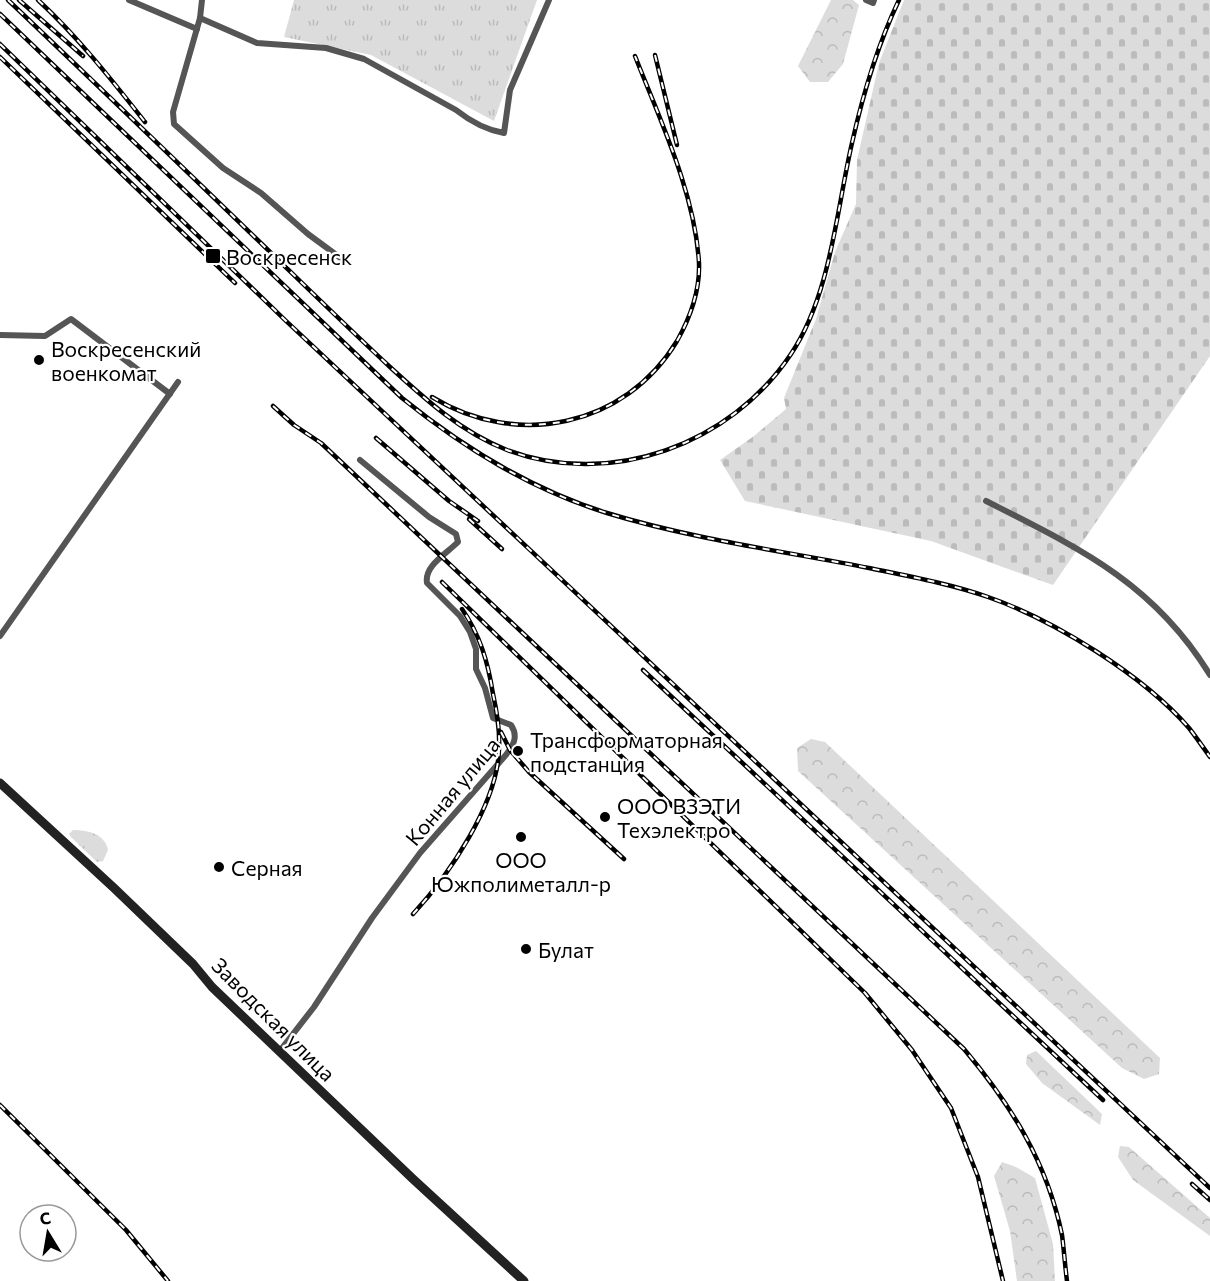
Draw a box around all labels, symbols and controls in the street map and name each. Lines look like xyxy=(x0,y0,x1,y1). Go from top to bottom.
place label: Воскресенск xyxy=(226,244,352,269)
marker: Воскресенск xyxy=(204,247,222,265)
place label: Воскресенский военкомат xyxy=(51,336,201,385)
marker: Воскресенский военкомат xyxy=(32,353,46,367)
place label: Трансформаторная подстанция xyxy=(530,727,723,776)
street label: Конная улица xyxy=(400,732,504,850)
marker: Трансформаторная подстанция xyxy=(511,744,525,758)
place label: ООО ВЗЭТИ Техэлектро xyxy=(617,793,741,842)
marker: ООО ВЗЭТИ Техэлектро xyxy=(598,810,612,824)
marker: ООО Южполиметалл-р xyxy=(514,830,528,844)
place label: ООО Южполиметалл-р xyxy=(431,847,611,896)
place label: Серная xyxy=(231,855,303,880)
marker: Серная xyxy=(212,860,226,874)
place label: Булат xyxy=(538,937,594,962)
marker: Булат xyxy=(519,942,533,956)
street label: Заводская улица xyxy=(207,952,341,1086)
north arrow xyxy=(18,1203,78,1263)
text: С xyxy=(38,1207,52,1228)

